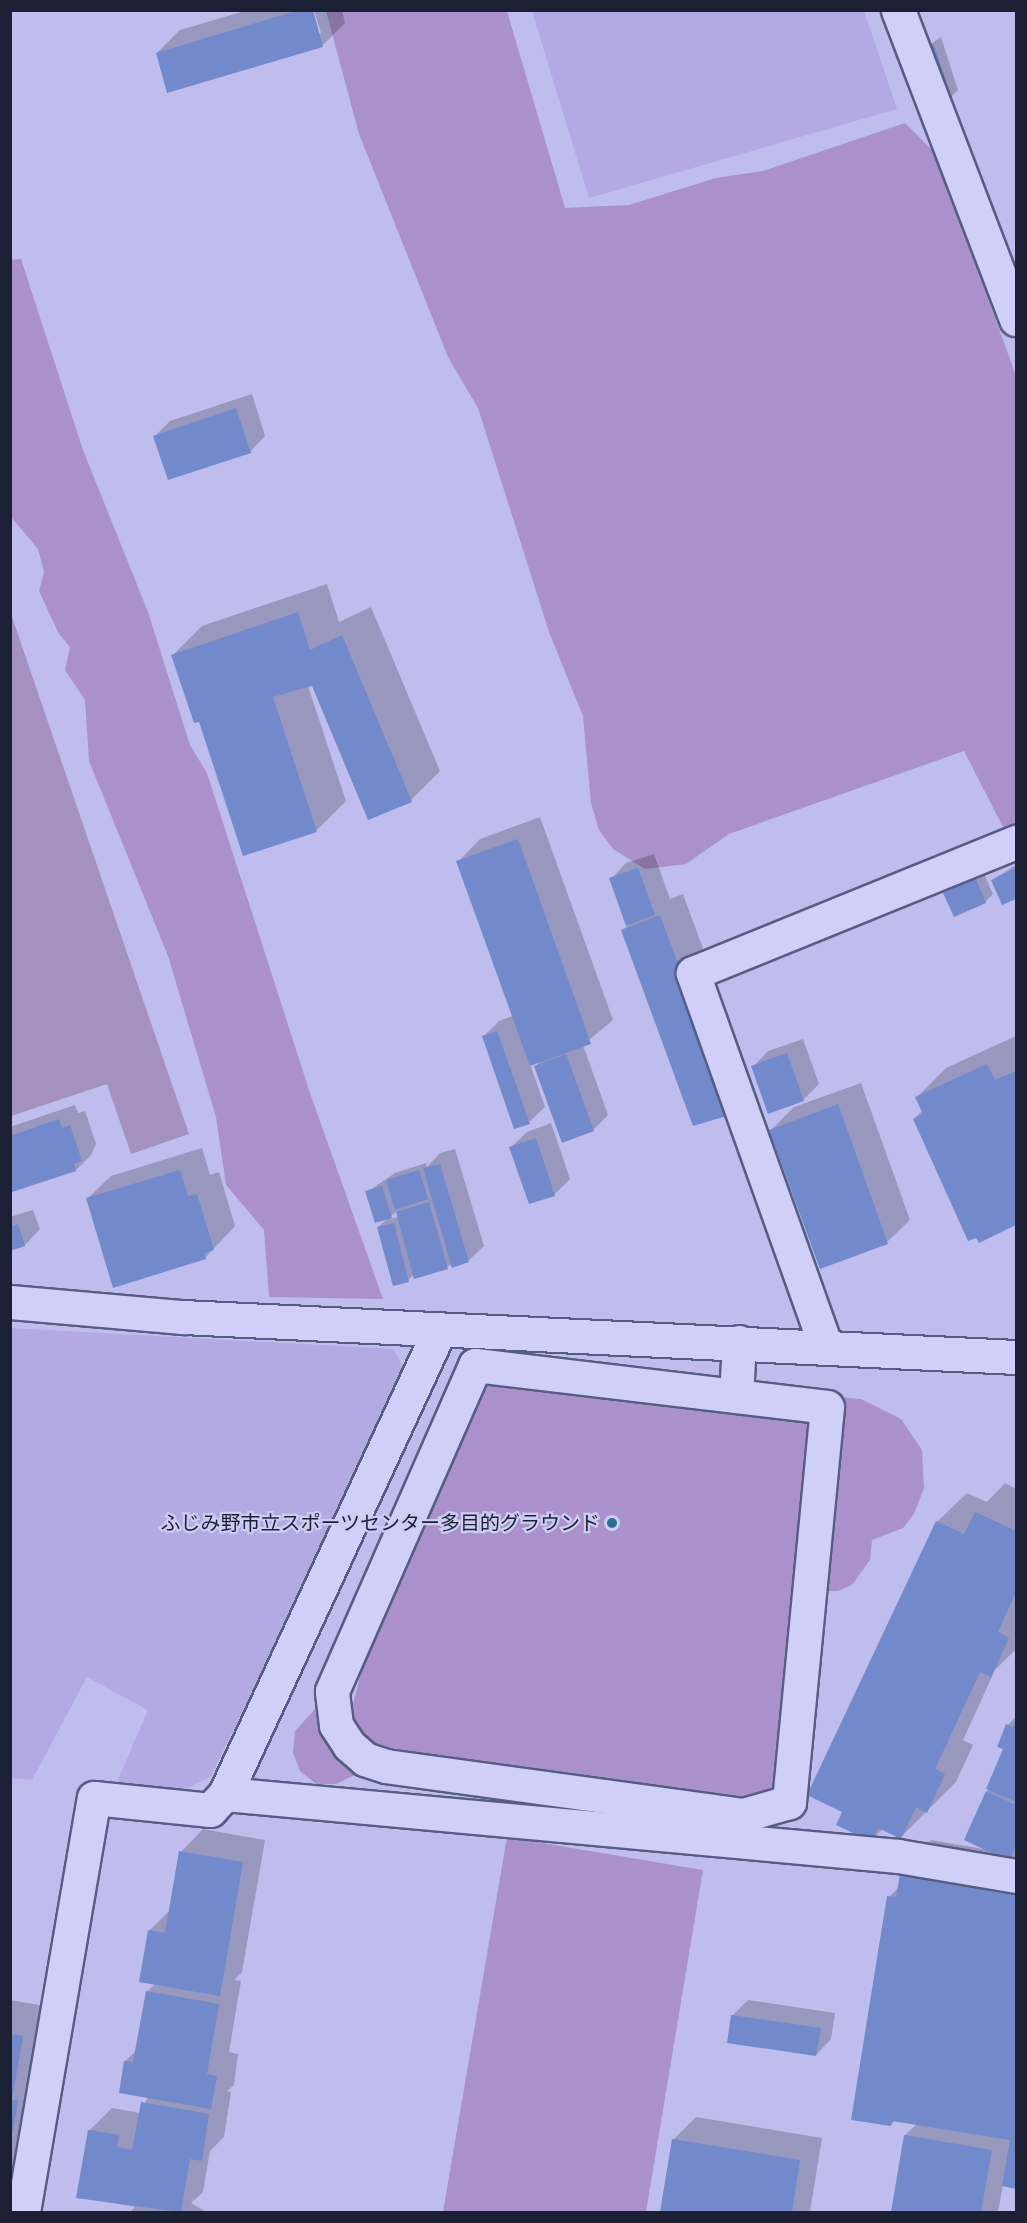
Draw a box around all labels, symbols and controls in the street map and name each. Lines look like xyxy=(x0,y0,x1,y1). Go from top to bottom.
place label: ふじみ野市⽴スポーツセンター多⽬的グラウンド xyxy=(160,1511,600,1535)
marker: ふじみ野市⽴スポーツセンター多⽬的グラウンド xyxy=(605,1516,619,1530)

